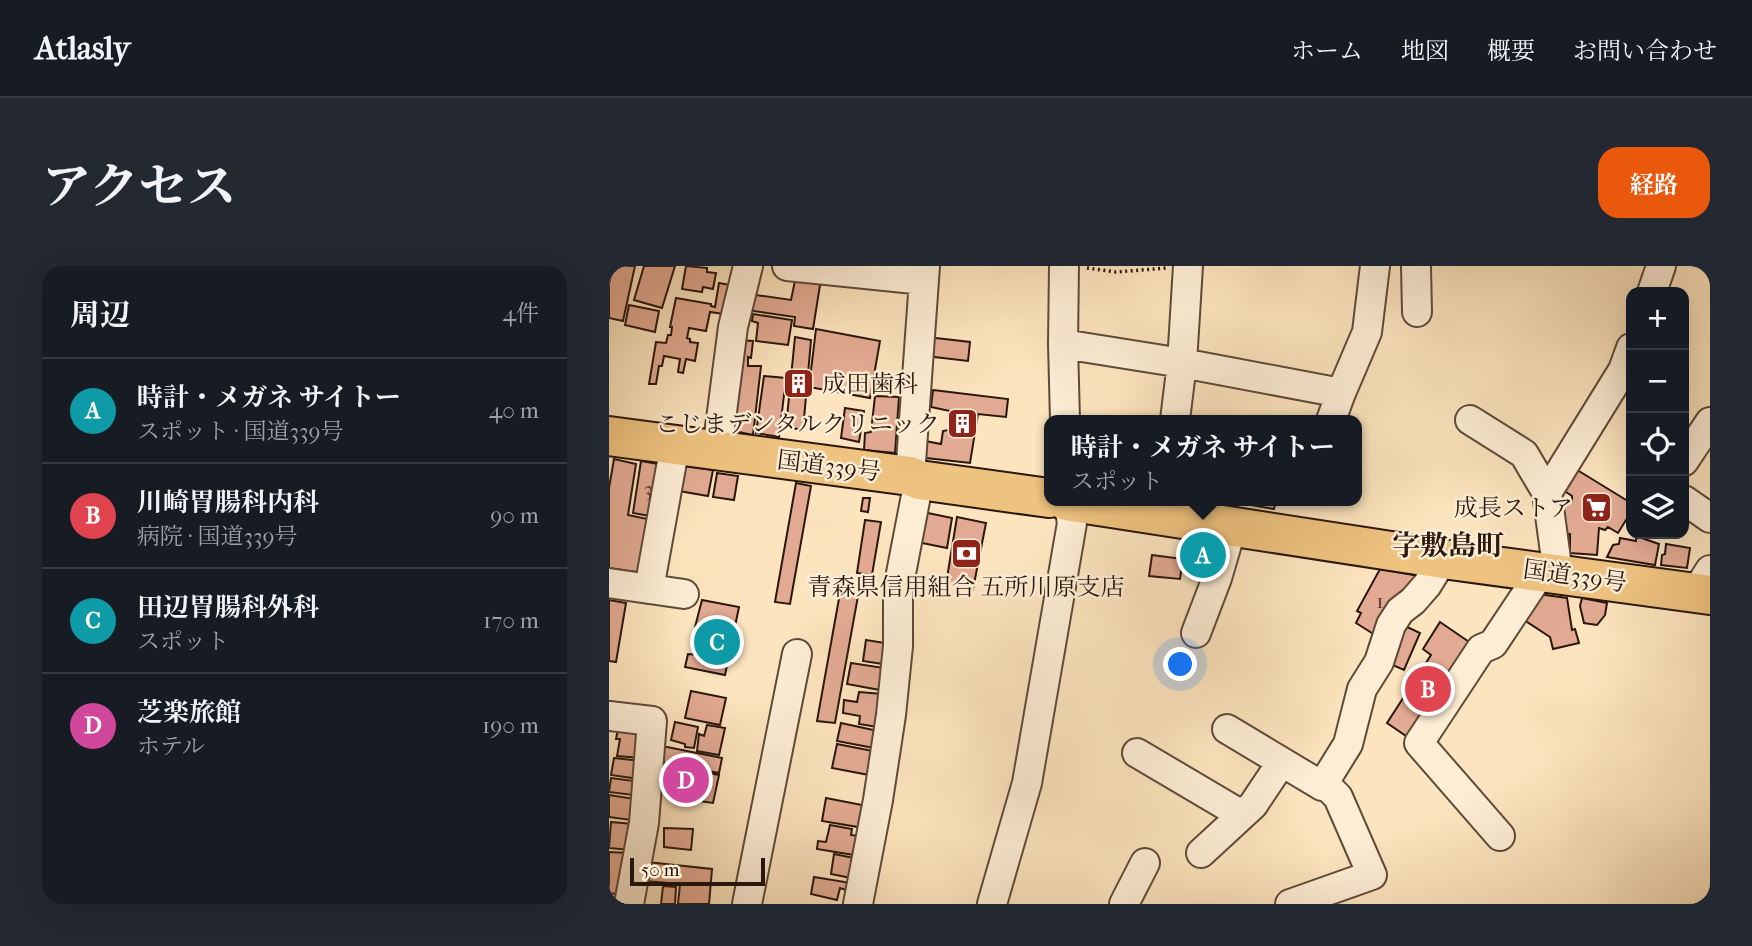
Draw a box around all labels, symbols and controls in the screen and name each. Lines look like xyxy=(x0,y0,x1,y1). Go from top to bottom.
text: Atlasly xyxy=(35,29,130,68)
text: ホーム xyxy=(1291,37,1363,65)
text: 地図 xyxy=(1401,37,1449,65)
text: 概要 xyxy=(1487,37,1535,65)
text: お問い合わせ xyxy=(1573,37,1717,65)
button: 経路 xyxy=(1598,147,1710,218)
text: アクセス xyxy=(42,158,237,216)
map controls xyxy=(1626,287,1689,539)
button: + xyxy=(1626,287,1689,350)
text: 周辺 xyxy=(70,298,130,333)
text: 4件 xyxy=(502,300,539,327)
button: − xyxy=(1626,350,1689,413)
building icon: 成田歯科 xyxy=(782,367,816,401)
place label: 成田歯科 xyxy=(822,370,918,398)
text: 時計・メガネ サイトー xyxy=(137,382,401,413)
text: A xyxy=(86,397,100,424)
text: 40 m xyxy=(489,397,539,424)
building icon: こじまデンタルクリニック xyxy=(946,407,980,441)
place label: こじまデンタルクリニック xyxy=(655,410,940,438)
button: locate xyxy=(1626,413,1689,476)
popup xyxy=(1044,415,1362,506)
text: スポット · 国道339号 xyxy=(137,418,343,445)
text: 時計・メガネ サイトー xyxy=(1071,432,1335,463)
street label: 国道339号 xyxy=(776,446,882,486)
text: スポット xyxy=(1071,468,1163,495)
button: layers xyxy=(1626,476,1689,539)
house number: 3 xyxy=(644,477,652,501)
text: 川崎胃腸科内科 xyxy=(137,487,319,518)
supermarket icon: 成長ストア xyxy=(1579,491,1613,525)
place label: 成長ストア xyxy=(1454,494,1573,522)
text: B xyxy=(86,502,100,529)
text: 90 m xyxy=(490,502,539,529)
text: 病院 · 国道339号 xyxy=(137,523,297,550)
pin: A xyxy=(1180,529,1226,581)
district label: 字敷島町 xyxy=(1392,529,1504,562)
bank icon: 青森県信用組合 五所川原支店 xyxy=(949,536,983,570)
street label: 国道339号 xyxy=(1521,555,1629,597)
place label: 青森県信用組合 五所川原支店 xyxy=(807,573,1125,601)
house number: 1 xyxy=(1376,589,1384,613)
text: 田辺胃腸科外科 xyxy=(137,592,319,623)
text: C xyxy=(85,607,101,634)
text: 170 m xyxy=(483,607,539,634)
pin: C xyxy=(694,616,740,668)
text: スポット xyxy=(137,628,229,655)
your location xyxy=(1163,647,1197,681)
pin: B xyxy=(1405,663,1451,715)
text: 芝楽旅館 xyxy=(137,697,241,728)
text: D xyxy=(84,712,102,739)
text: 190 m xyxy=(482,712,539,739)
text: ホテル xyxy=(137,733,205,760)
pin: D xyxy=(663,754,709,806)
scale bar xyxy=(630,855,765,887)
text: 50 m xyxy=(641,859,680,881)

